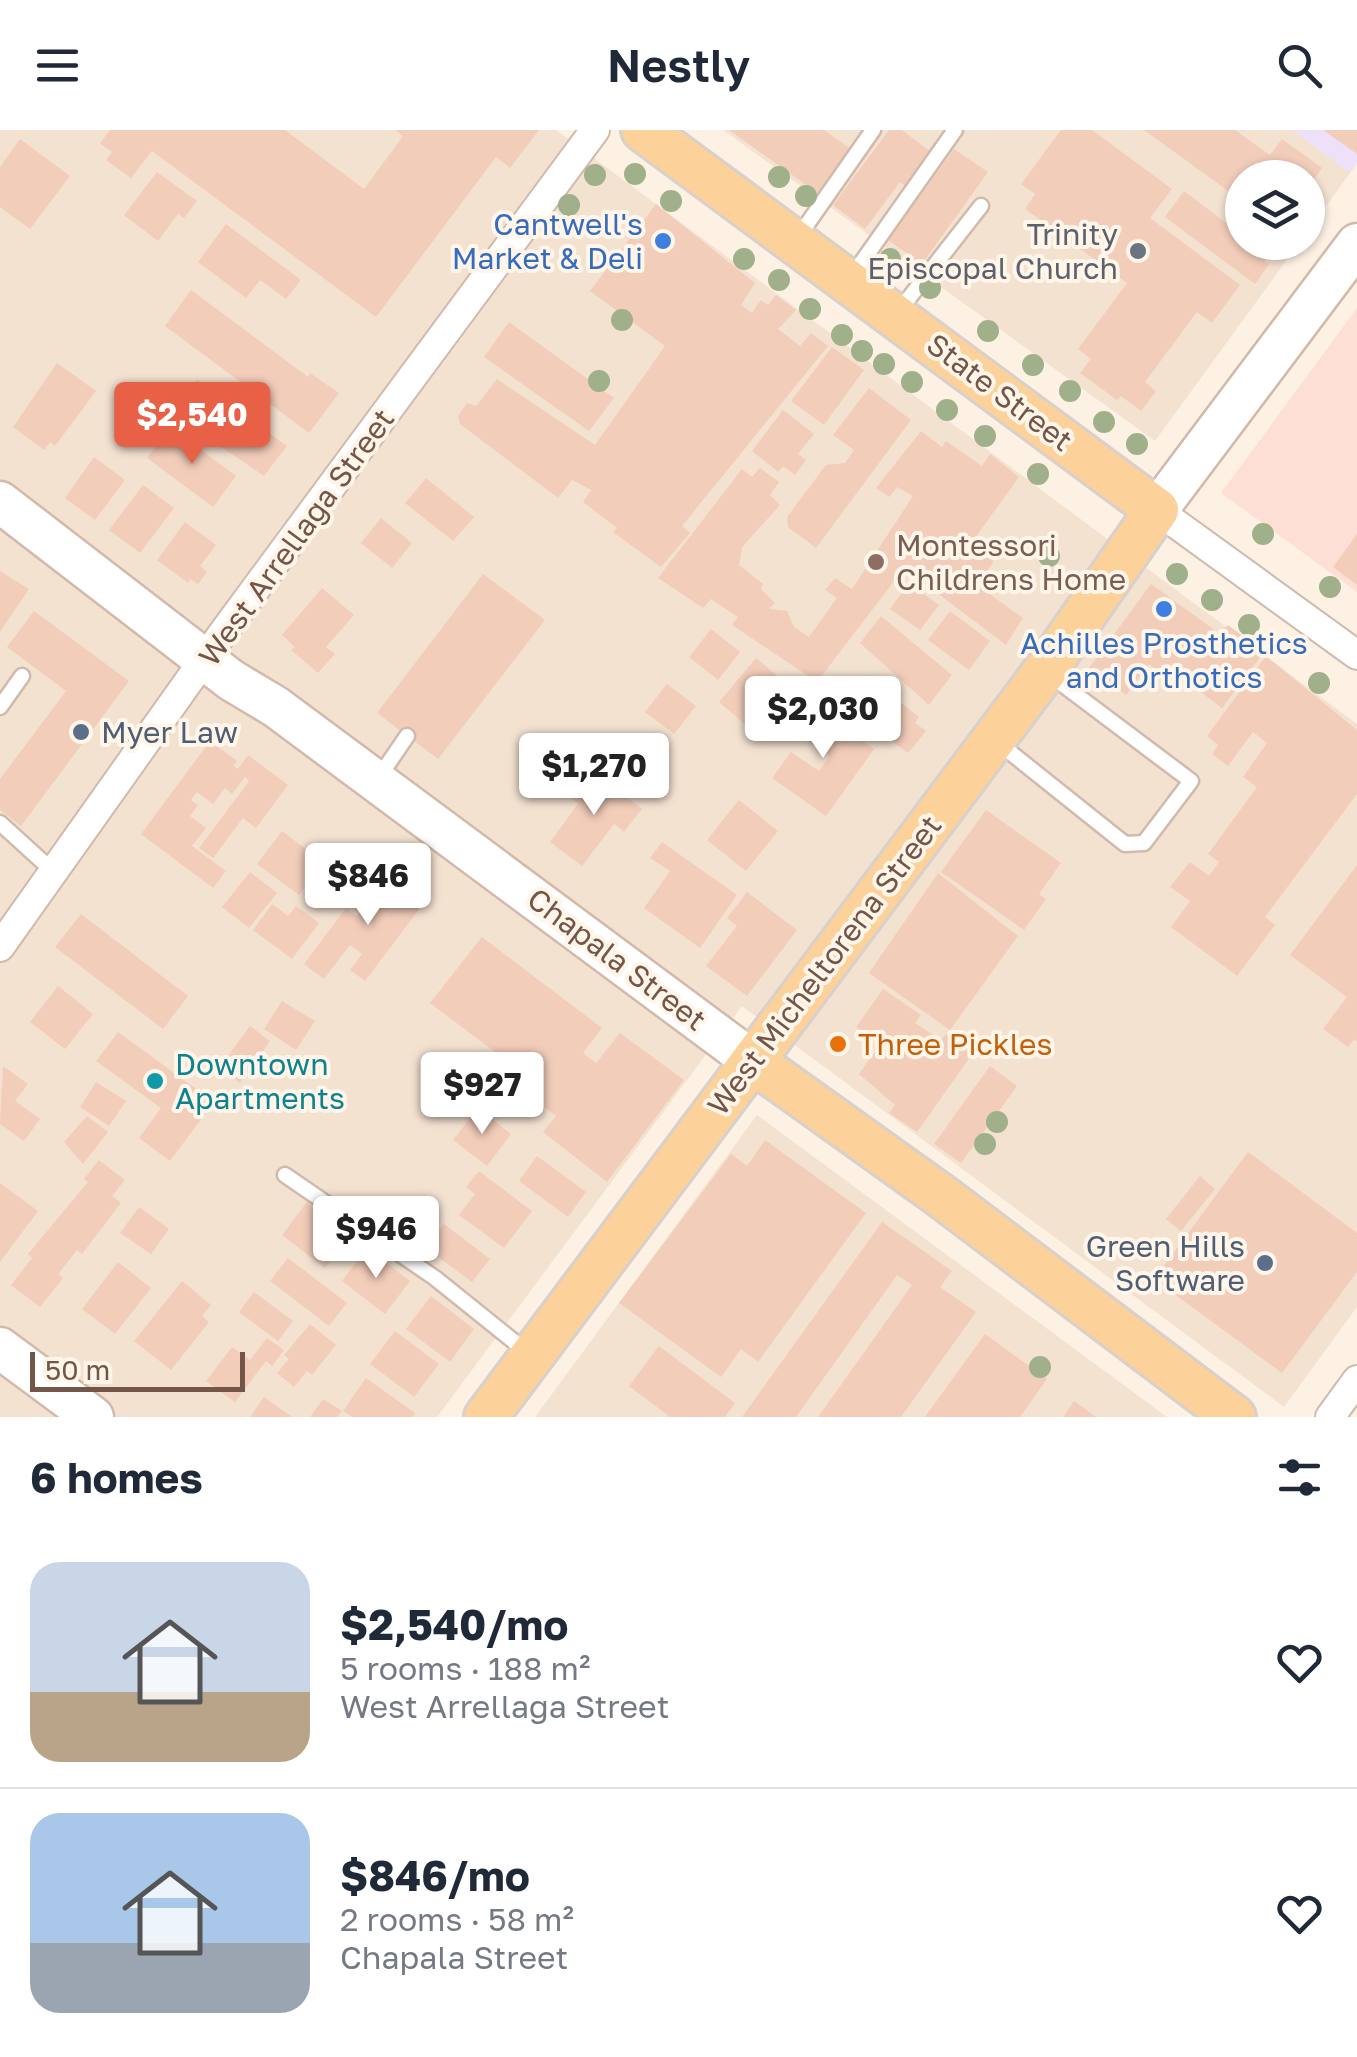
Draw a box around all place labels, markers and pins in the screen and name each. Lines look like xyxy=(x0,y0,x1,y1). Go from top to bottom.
place label: Cantwell's Market & Deli xyxy=(452,206,643,276)
place label: Trinity Episcopal Church xyxy=(867,216,1118,286)
marker: Cantwell's Market & Deli xyxy=(652,230,674,252)
marker: Trinity Episcopal Church xyxy=(1127,240,1149,262)
pin: $2,540 xyxy=(111,382,273,467)
place label: Montessori Childrens Home xyxy=(896,527,1126,597)
marker: Montessori Childrens Home xyxy=(865,551,887,573)
marker: Achilles Prosthetics and Orthotics xyxy=(1153,598,1175,620)
place label: Achilles Prosthetics and Orthotics xyxy=(1020,625,1308,695)
pin: $2,030 xyxy=(742,676,904,761)
place label: Myer Law xyxy=(101,714,238,750)
marker: Myer Law xyxy=(70,721,92,743)
pin: $1,270 xyxy=(513,733,675,818)
pin: $846 xyxy=(309,843,427,928)
place label: Three Pickles xyxy=(858,1026,1052,1062)
marker: Three Pickles xyxy=(827,1033,849,1055)
place label: Downtown Apartments xyxy=(175,1046,345,1116)
pin: $927 xyxy=(423,1052,541,1137)
marker: Downtown Apartments xyxy=(144,1070,166,1092)
pin: $946 xyxy=(317,1196,435,1281)
place label: Green Hills Software xyxy=(1086,1228,1245,1298)
marker: Green Hills Software xyxy=(1254,1252,1276,1274)

